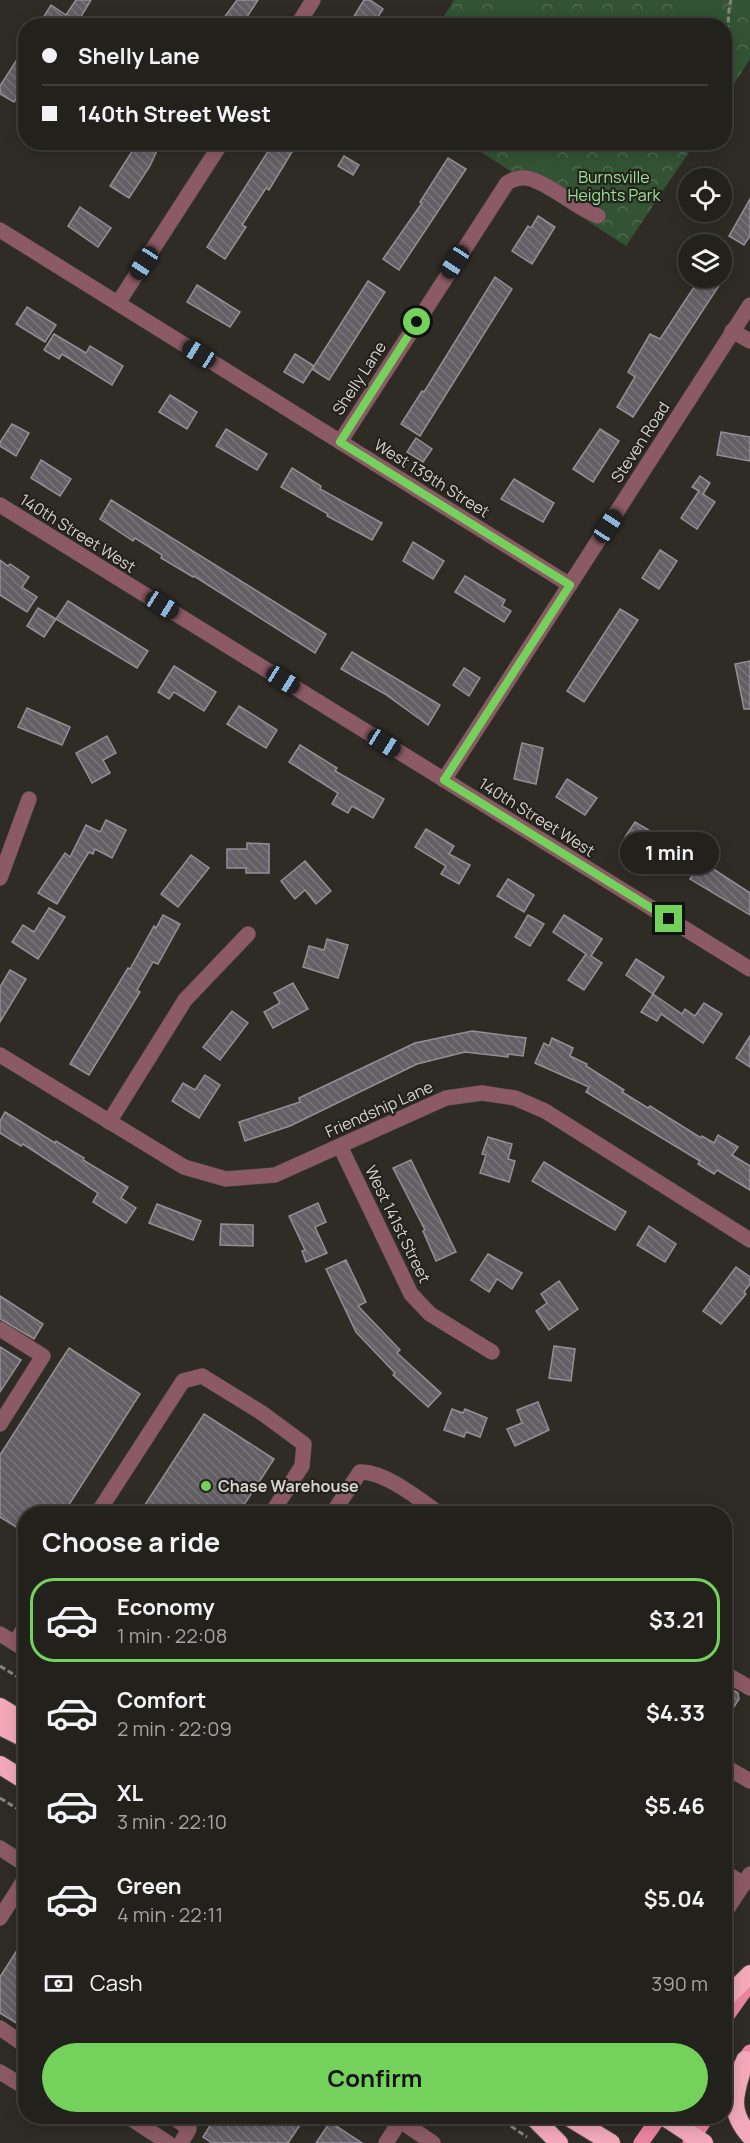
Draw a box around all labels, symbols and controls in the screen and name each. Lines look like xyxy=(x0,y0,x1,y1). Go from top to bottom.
text: Shelly Lane xyxy=(78,41,200,71)
text: 140th Street West xyxy=(78,99,271,129)
park label: Burnsville Heights Park xyxy=(568,166,662,206)
map controls xyxy=(678,168,732,288)
button: locate xyxy=(678,168,732,222)
button: layers xyxy=(678,234,732,288)
car xyxy=(438,242,472,282)
car xyxy=(127,243,161,283)
route start xyxy=(403,308,430,335)
car xyxy=(179,337,219,371)
street label: Shelly Lane xyxy=(327,337,391,419)
street label: Steven Road xyxy=(606,397,674,487)
street label: West 139th Street xyxy=(370,434,494,522)
street label: 140th Street West xyxy=(16,488,140,578)
car xyxy=(591,506,625,546)
car xyxy=(142,588,182,622)
car xyxy=(263,663,303,697)
car xyxy=(364,726,404,760)
street label: 140th Street West xyxy=(475,772,599,862)
callout: 1 min xyxy=(620,832,718,874)
text: 1 min xyxy=(645,839,694,866)
route end xyxy=(655,905,682,932)
street label: Friendship Lane xyxy=(322,1075,436,1143)
street label: West 141st Street xyxy=(360,1162,436,1286)
place label: Chase Warehouse xyxy=(218,1475,359,1497)
marker: Chase Warehouse xyxy=(199,1479,213,1493)
text: Choose a ride xyxy=(42,1523,220,1560)
text: Economy xyxy=(117,1592,215,1622)
icon: car xyxy=(45,1593,99,1647)
text: $3.21 xyxy=(649,1605,705,1635)
text: 1 min · 22:08 xyxy=(117,1622,227,1649)
text: Comfort xyxy=(117,1685,206,1715)
icon: car xyxy=(45,1686,99,1740)
text: $4.33 xyxy=(646,1698,705,1728)
text: 2 min · 22:09 xyxy=(117,1715,232,1742)
text: XL xyxy=(117,1778,143,1808)
icon: car xyxy=(45,1779,99,1833)
text: $5.46 xyxy=(645,1791,705,1821)
text: 3 min · 22:10 xyxy=(117,1808,227,1835)
text: Green xyxy=(117,1871,182,1901)
icon: car xyxy=(45,1872,99,1926)
text: $5.04 xyxy=(644,1884,705,1914)
text: 4 min · 22:11 xyxy=(117,1901,223,1928)
icon: cash xyxy=(42,1967,75,2000)
text: Cash xyxy=(90,1968,143,1998)
text: 390 m xyxy=(651,1970,708,1997)
button: Confirm xyxy=(42,2043,708,2112)

